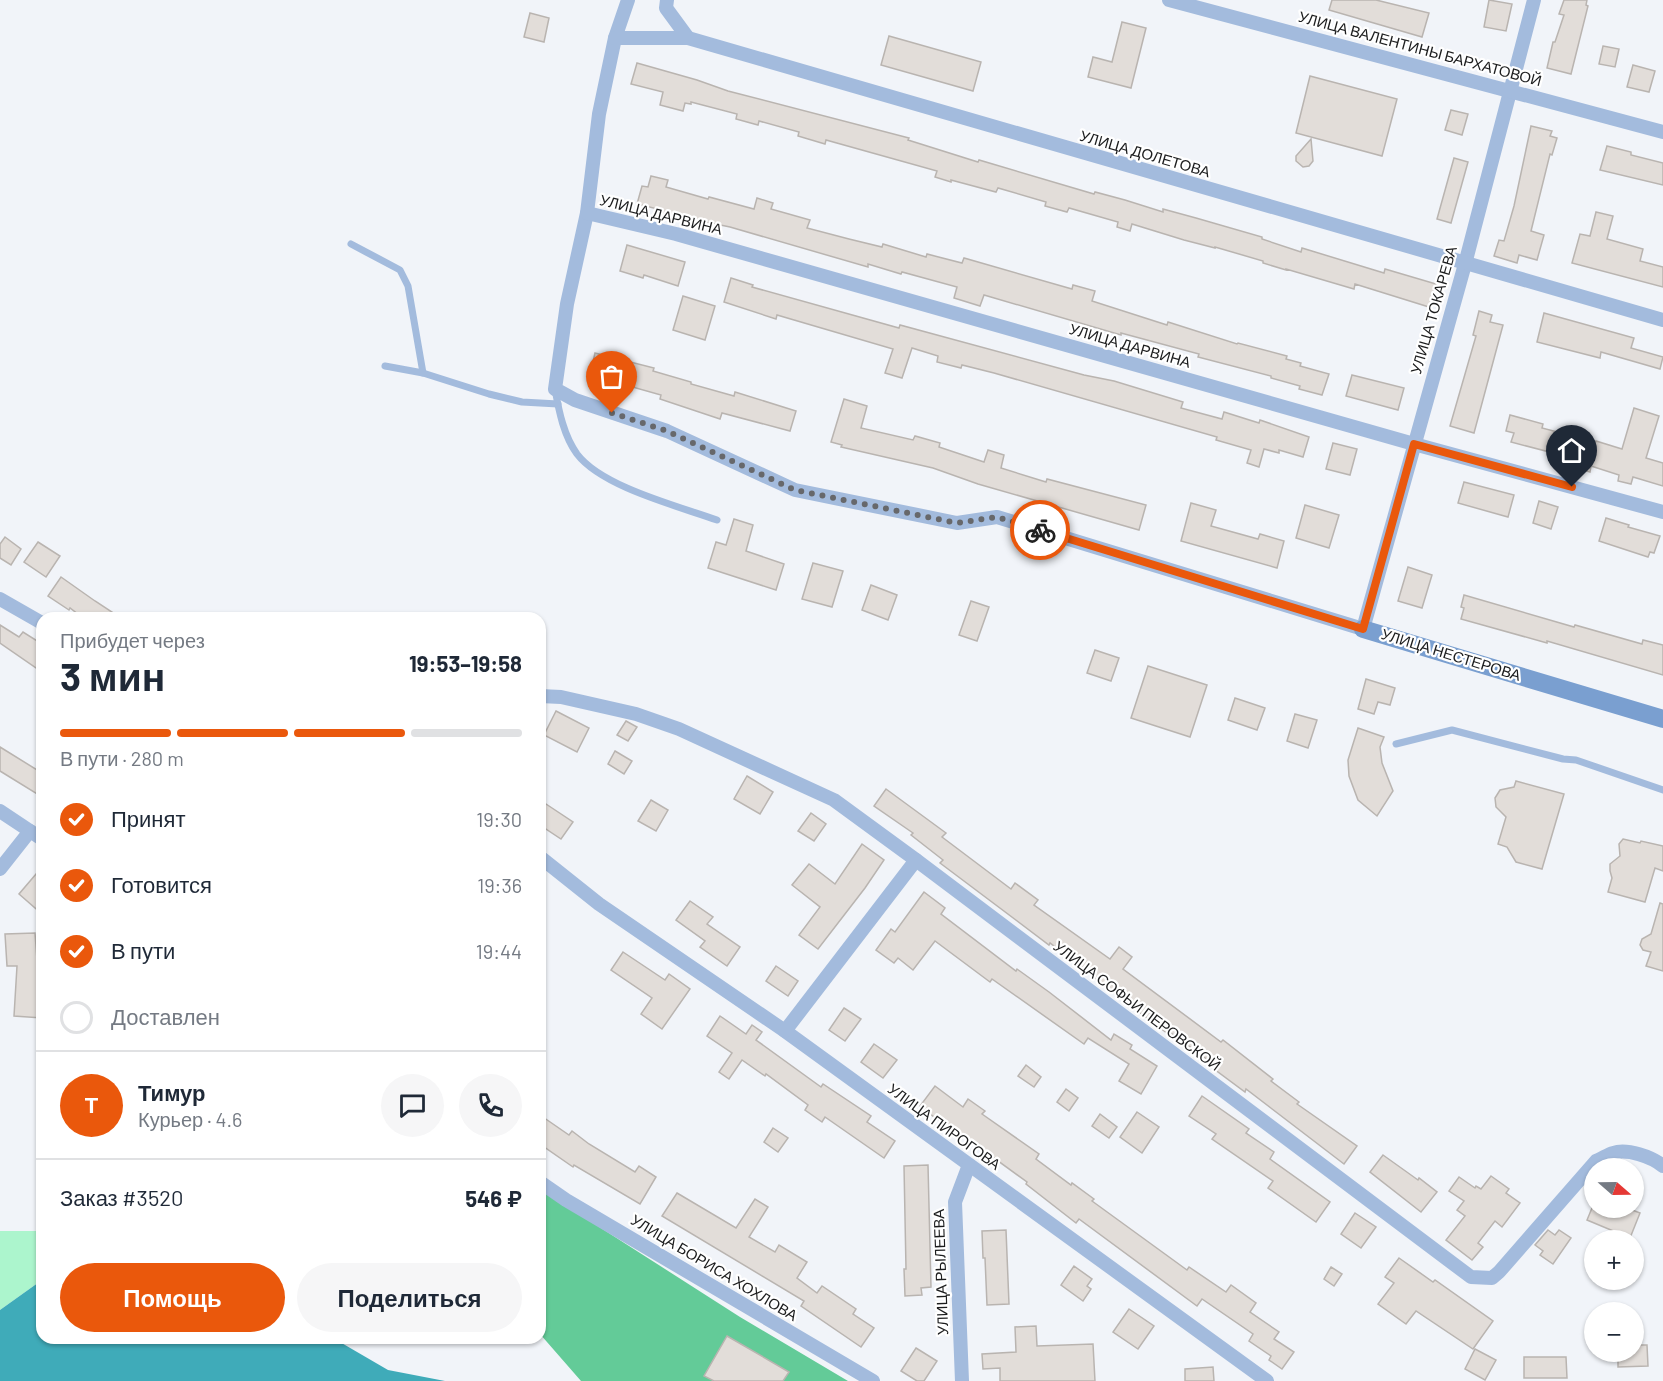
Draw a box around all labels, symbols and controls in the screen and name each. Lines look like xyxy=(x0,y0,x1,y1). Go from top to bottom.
street label: УЛИЦА ВАЛЕНТИНЫ БАРХАТОВОЙ xyxy=(1297,7,1544,89)
street label: УЛИЦА ДОЛЕТОВА xyxy=(1078,126,1213,180)
street label: УЛИЦА ДАРВИНА xyxy=(598,190,724,238)
street label: УЛИЦА ТОКАРЕВА xyxy=(1406,244,1460,376)
street label: УЛИЦА ДАРВИНА xyxy=(1067,319,1193,371)
pin xyxy=(586,351,637,413)
icon: bag xyxy=(595,360,628,393)
pin xyxy=(1546,425,1597,487)
icon: home xyxy=(1555,434,1588,467)
courier xyxy=(1010,500,1070,560)
icon: bike xyxy=(1024,514,1057,547)
street label: УЛИЦА НЕСТЕРОВА xyxy=(1379,624,1523,684)
text: Прибудет через xyxy=(60,628,205,652)
text: 19:53–19:58 xyxy=(409,650,522,676)
text: 3 мин xyxy=(60,652,165,699)
text: В пути · 280 m xyxy=(60,746,184,770)
icon: check xyxy=(60,803,93,836)
text: Принят xyxy=(111,805,185,831)
text: 19:30 xyxy=(476,807,522,831)
icon: check xyxy=(60,869,93,902)
text: Готовится xyxy=(111,871,212,897)
text: 19:36 xyxy=(477,873,522,897)
icon: check xyxy=(60,935,93,968)
street label: УЛИЦА СОФЬИ ПЕРОВСКОЙ xyxy=(1051,936,1225,1074)
text: В пути xyxy=(111,937,175,963)
text: 19:44 xyxy=(476,939,522,963)
text: Доставлен xyxy=(111,1003,220,1029)
button: chat xyxy=(381,1074,444,1137)
button: phone xyxy=(459,1074,522,1137)
text: Тимур xyxy=(138,1079,206,1105)
street label: УЛИЦА ПИРОГОВА xyxy=(885,1079,1005,1173)
text: Т xyxy=(85,1091,98,1117)
text: Курьер · 4.6 xyxy=(138,1107,242,1131)
north arrow xyxy=(1584,1158,1644,1218)
map controls xyxy=(1584,1158,1644,1362)
text: Заказ #3520 xyxy=(60,1184,183,1210)
text: 546 ₽ xyxy=(465,1185,522,1211)
street label: УЛИЦА РЫЛЕЕВА xyxy=(929,1209,951,1336)
street label: УЛИЦА БОРИСА ХОХЛОВА xyxy=(628,1210,801,1324)
button: + xyxy=(1584,1230,1644,1290)
button: Помощь xyxy=(60,1263,285,1332)
button: Поделиться xyxy=(297,1263,522,1332)
button: − xyxy=(1584,1302,1644,1362)

